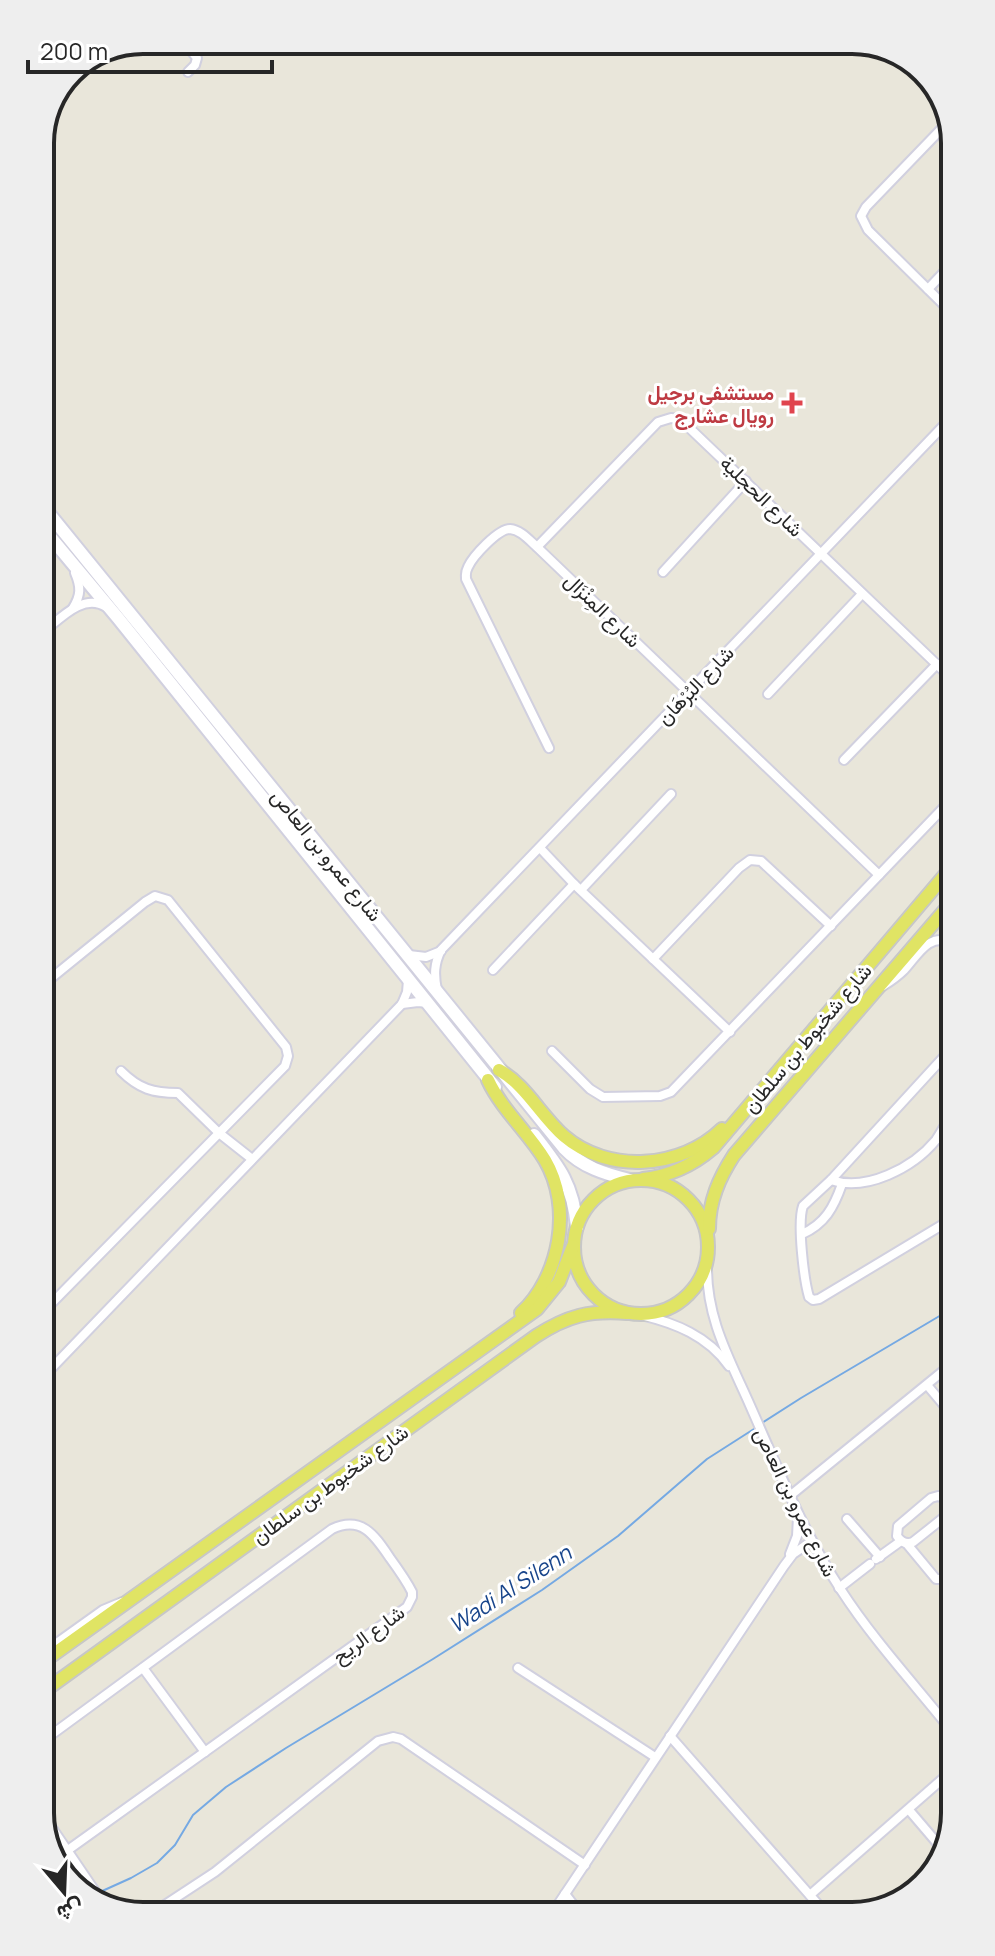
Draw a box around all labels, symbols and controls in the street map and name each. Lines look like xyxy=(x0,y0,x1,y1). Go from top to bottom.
scale bar xyxy=(28,24,272,74)
text: 200 m xyxy=(40,34,108,67)
place label: مستشفى برجيل رويال عشارج xyxy=(647,379,774,430)
marker: مستشفى برجيل رويال عشارج xyxy=(781,392,803,414)
street label: شارع الحجلية xyxy=(714,450,809,543)
street label: شارع المِنْزَال xyxy=(558,567,647,654)
street label: شارع البُرْهَان xyxy=(650,640,740,731)
street label: شارع عمرو بن العاص xyxy=(265,783,389,927)
street label: شارع شخبوط بن سلطان xyxy=(737,958,878,1119)
street label: شارع شخبوط بن سلطان xyxy=(246,1418,414,1551)
street label: شارع عمرو بن العاص xyxy=(747,1423,844,1582)
water label: Wadi Al Silenn xyxy=(443,1538,578,1640)
street label: شارع الريح xyxy=(326,1599,410,1670)
north arrow xyxy=(24,1852,104,1932)
text: ش xyxy=(53,1892,88,1929)

